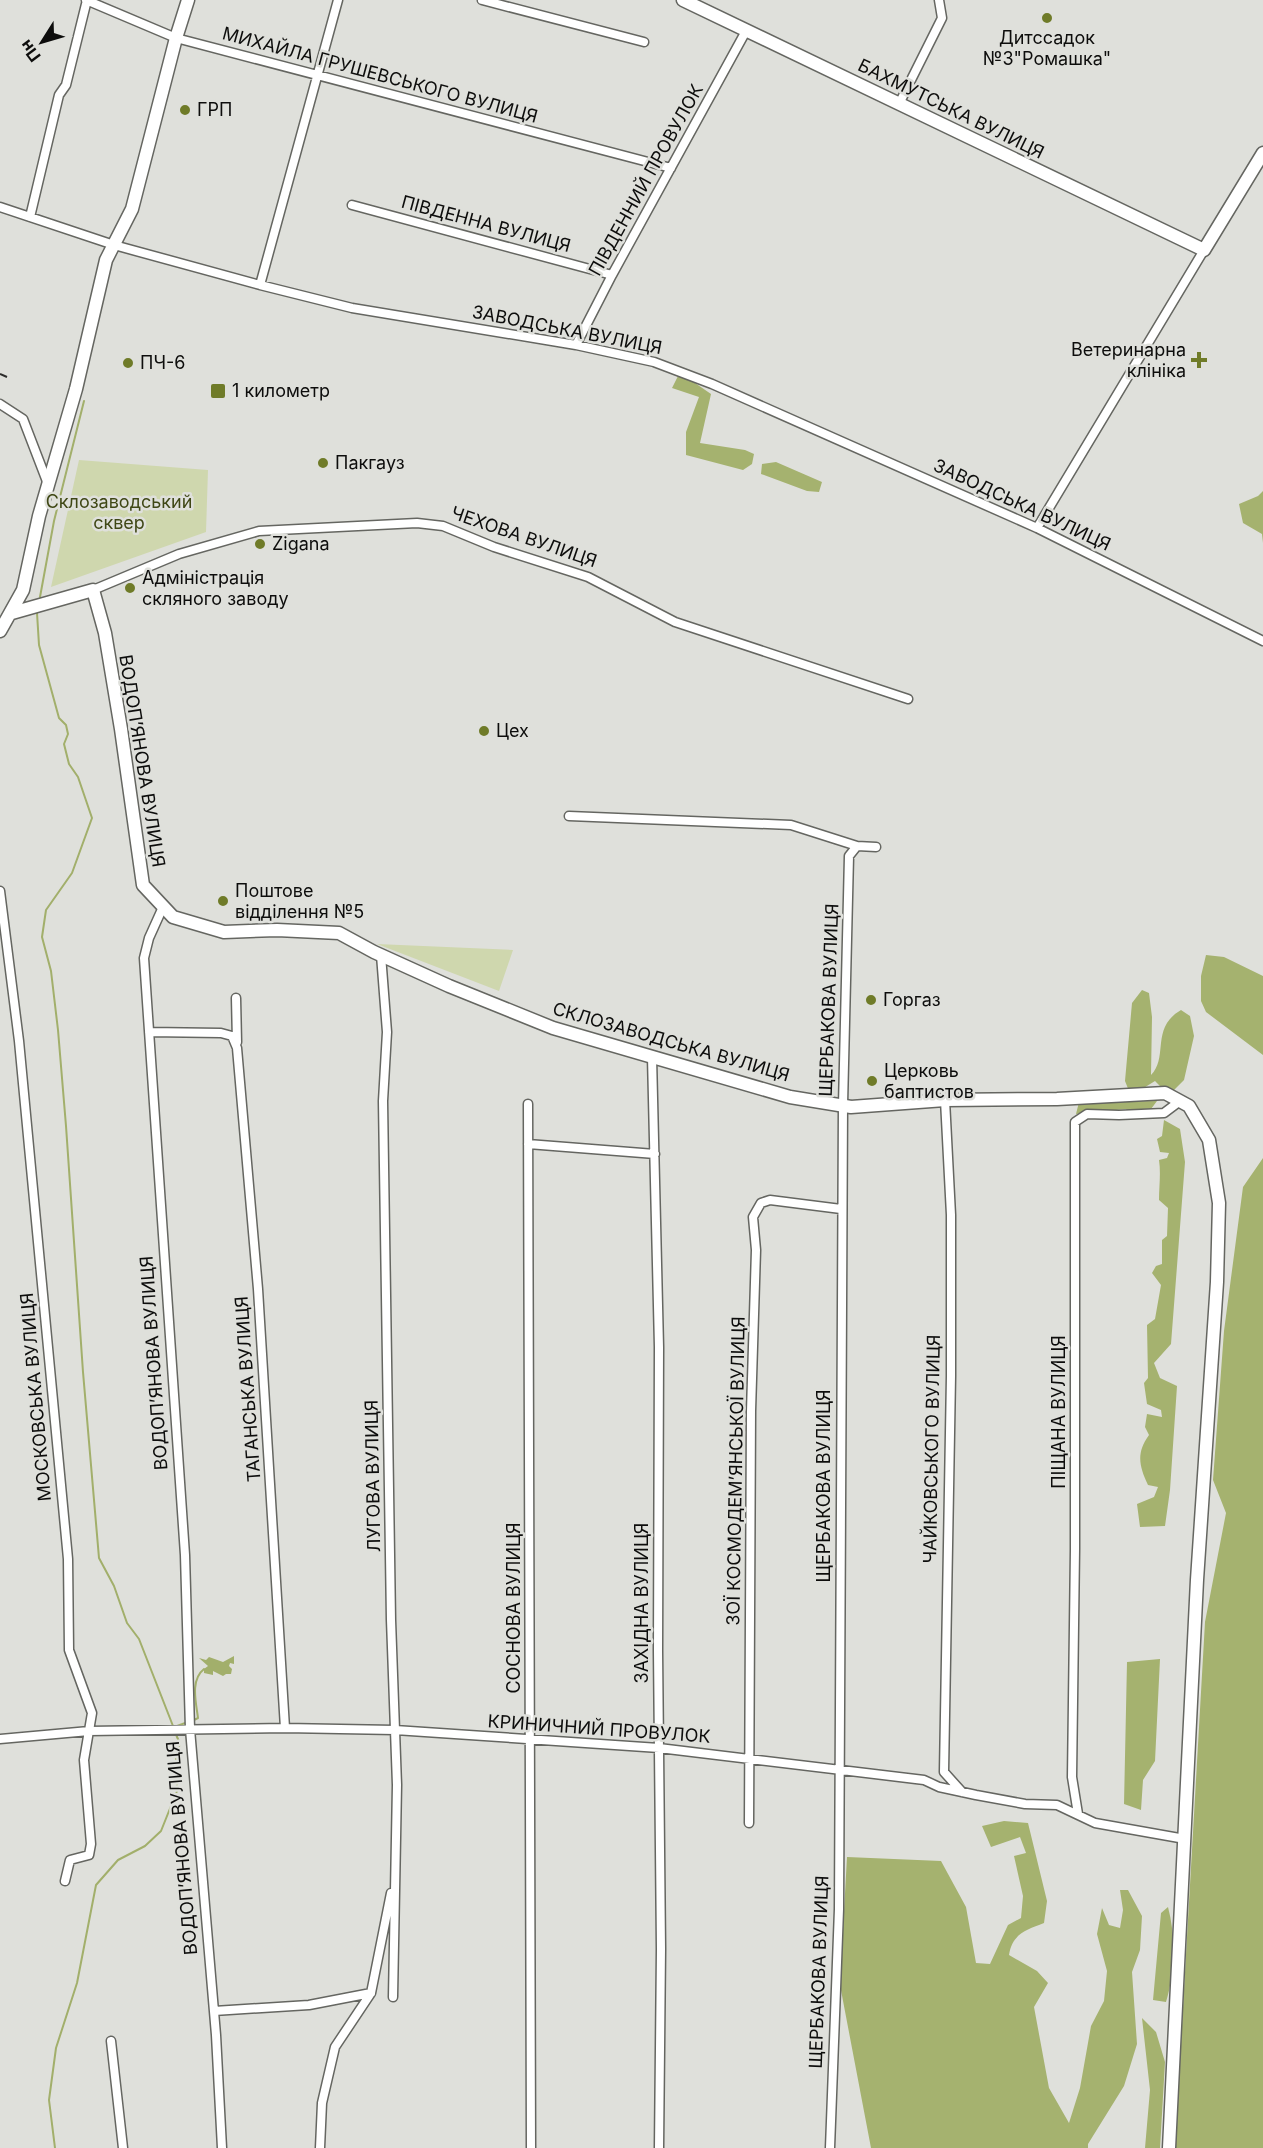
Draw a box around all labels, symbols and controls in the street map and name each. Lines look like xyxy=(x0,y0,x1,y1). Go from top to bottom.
marker: Дитссадок №3"Ромашка" xyxy=(1040,11,1054,25)
north arrow xyxy=(12,12,72,72)
street label: МИХАЙЛА ГРУШЕВСЬКОГО ВУЛИЦЯ xyxy=(220,21,540,127)
place label: Дитссадок №3"Ромашка" xyxy=(983,27,1111,69)
text: Пн xyxy=(15,36,45,66)
street label: БАХМУТСЬКА ВУЛИЦЯ xyxy=(855,54,1048,163)
street label: ПІВДЕННИЙ ПРОВУЛОК xyxy=(583,80,707,279)
place label: ГРП xyxy=(197,99,232,120)
marker: ГРП xyxy=(178,103,192,117)
street label: ПІВДЕННА ВУЛИЦЯ xyxy=(399,191,573,256)
street label: ЗАВОДСЬКА ВУЛИЦЯ xyxy=(470,301,664,358)
place label: Ветеринарна клініка xyxy=(1071,339,1186,381)
marker: Ветеринарна клініка xyxy=(1190,351,1208,369)
place label: ПЧ-6 xyxy=(140,352,185,373)
marker: ПЧ-6 xyxy=(121,356,135,370)
place label: 1 километр xyxy=(232,380,330,401)
marker: 1 километр xyxy=(209,382,227,400)
place label: Пакгауз xyxy=(335,452,405,473)
street label: ЗАВОДСЬКА ВУЛИЦЯ xyxy=(930,454,1114,555)
marker: Пакгауз xyxy=(316,456,330,470)
park label: Склозаводський сквер xyxy=(46,491,192,533)
street label: ЧЕХОВА ВУЛИЦЯ xyxy=(449,502,600,571)
place label: Zigana xyxy=(272,533,330,554)
marker: Zigana xyxy=(253,537,267,551)
place label: Адміністрація скляного заводу xyxy=(142,567,289,609)
marker: Адміністрація скляного заводу xyxy=(123,581,137,595)
street label: ВОДОП’ЯНОВА ВУЛИЦЯ xyxy=(115,653,170,869)
place label: Цех xyxy=(496,720,529,741)
marker: Цех xyxy=(477,724,491,738)
place label: Поштове відділення №5 xyxy=(235,880,364,922)
marker: Поштове відділення №5 xyxy=(216,894,230,908)
street label: ЩЕРБАКОВА ВУЛИЦЯ xyxy=(815,903,842,1097)
place label: Горгаз xyxy=(883,989,941,1010)
marker: Горгаз xyxy=(864,993,878,1007)
street label: СКЛОЗАВОДСЬКА ВУЛИЦЯ xyxy=(550,998,792,1085)
place label: Церковь баптистов xyxy=(884,1060,974,1102)
marker: Церковь баптистов xyxy=(865,1074,879,1088)
street label: ВОДОП’ЯНОВА ВУЛИЦЯ xyxy=(136,1255,171,1471)
street label: МОСКОВСЬКА ВУЛИЦЯ xyxy=(16,1292,55,1502)
street label: ТАГАНСЬКА ВУЛИЦЯ xyxy=(231,1295,264,1483)
street label: ЗОЇ КОСМОДЕМ’ЯНСЬКОЇ ВУЛИЦЯ xyxy=(721,1316,749,1626)
street label: ЧАЙКОВСЬКОГО ВУЛИЦЯ xyxy=(918,1334,944,1564)
street label: ПІЩАНА ВУЛИЦЯ xyxy=(1048,1335,1069,1489)
street label: ЩЕРБАКОВА ВУЛИЦЯ xyxy=(813,1389,834,1583)
street label: ЛУГОВА ВУЛИЦЯ xyxy=(361,1400,384,1552)
street label: СОСНОВА ВУЛИЦЯ xyxy=(503,1522,524,1694)
street label: ЗАХІДНА ВУЛИЦЯ xyxy=(631,1523,652,1683)
street label: КРИНИЧНИЙ ПРОВУЛОК xyxy=(487,1709,711,1747)
street label: ВОДОП’ЯНОВА ВУЛИЦЯ xyxy=(162,1740,201,1956)
street label: ЩЕРБАКОВА ВУЛИЦЯ xyxy=(805,1875,832,2069)

